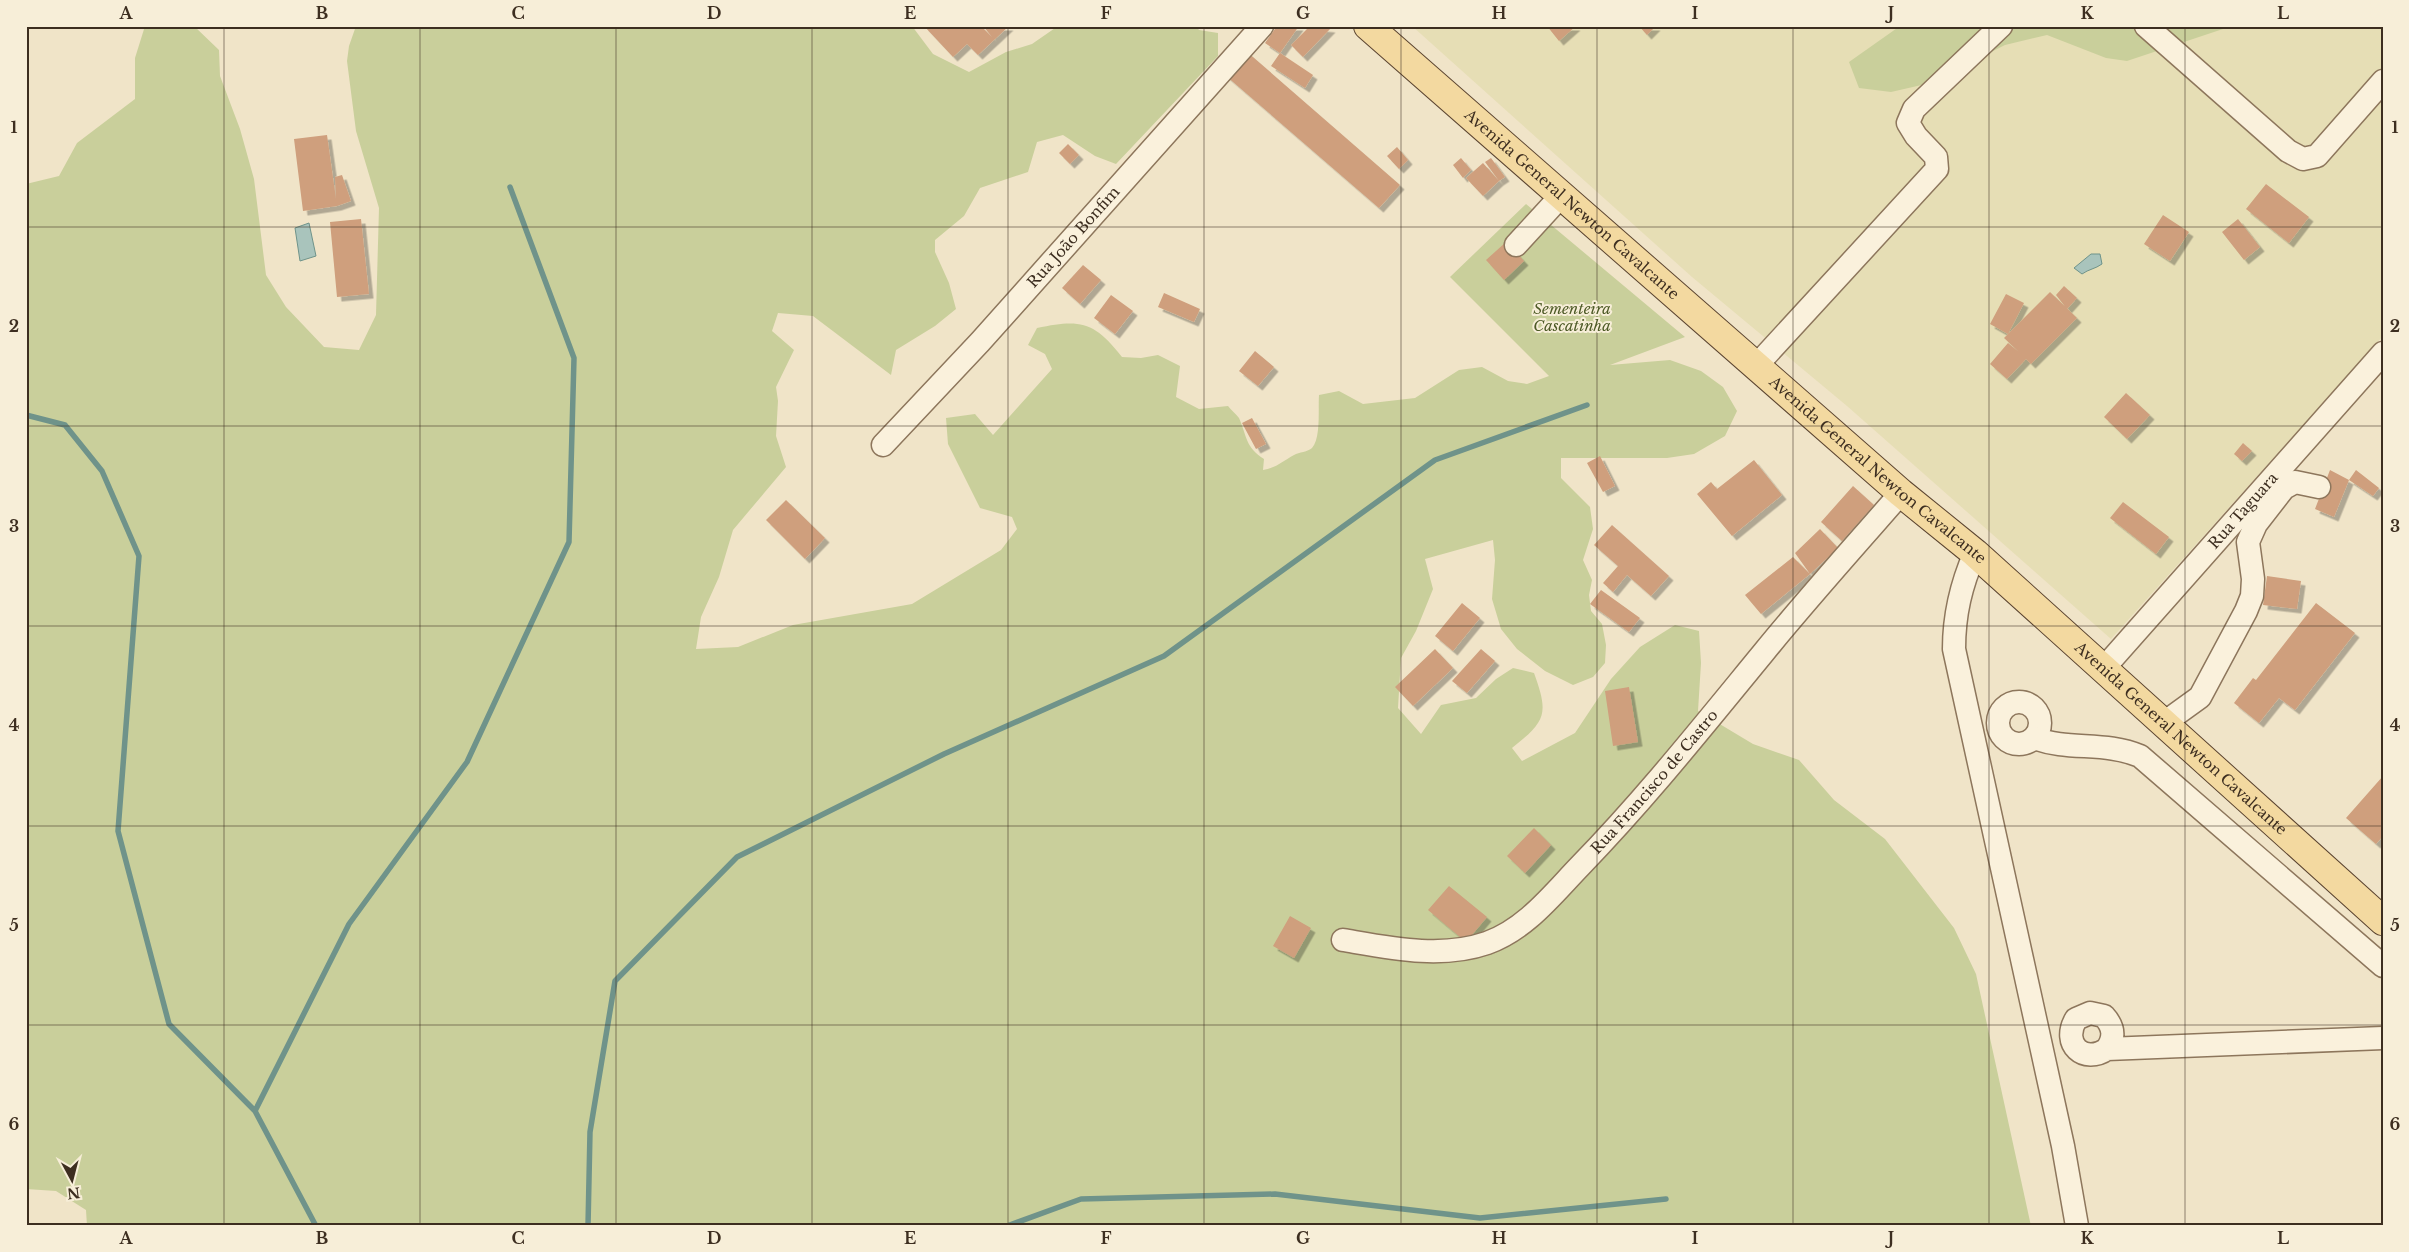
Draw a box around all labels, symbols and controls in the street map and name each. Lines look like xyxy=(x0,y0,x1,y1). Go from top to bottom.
text: A xyxy=(119,3,134,23)
text: B xyxy=(316,3,329,23)
text: C xyxy=(511,3,525,23)
text: D xyxy=(707,3,721,23)
text: E xyxy=(904,3,916,23)
text: F xyxy=(1100,3,1112,23)
text: G xyxy=(1296,3,1310,23)
text: H xyxy=(1491,3,1507,23)
text: I xyxy=(1692,3,1699,23)
text: J xyxy=(1885,3,1894,23)
text: K xyxy=(2080,3,2094,23)
text: L xyxy=(2277,3,2289,23)
street label: Avenida General Newton Cavalcante xyxy=(1460,104,1683,303)
text: 1 xyxy=(11,117,18,137)
text: 1 xyxy=(2392,117,2399,137)
street label: Rua João Bonfim xyxy=(1023,182,1123,292)
park label: Sementeira Cascatinha xyxy=(1533,299,1611,335)
text: 2 xyxy=(9,316,19,336)
text: 2 xyxy=(2390,316,2400,336)
street label: Avenida General Newton Cavalcante xyxy=(1765,371,1990,568)
street label: Rua Taguara xyxy=(2204,468,2282,553)
text: 3 xyxy=(9,516,19,536)
text: 3 xyxy=(2390,516,2400,536)
street label: Avenida General Newton Cavalcante xyxy=(2070,637,2291,839)
street label: Rua Francisco de Castro xyxy=(1587,705,1722,858)
text: 4 xyxy=(9,715,19,735)
text: 4 xyxy=(2390,715,2400,735)
text: 5 xyxy=(9,915,19,935)
text: 5 xyxy=(2390,915,2400,935)
text: 6 xyxy=(9,1114,20,1134)
text: 6 xyxy=(2390,1114,2401,1134)
north arrow xyxy=(48,1154,98,1204)
text: N xyxy=(66,1183,81,1203)
text: A xyxy=(119,1228,134,1248)
text: B xyxy=(316,1228,329,1248)
text: C xyxy=(511,1228,525,1248)
text: D xyxy=(707,1228,721,1248)
text: E xyxy=(904,1228,916,1248)
text: F xyxy=(1100,1228,1112,1248)
text: G xyxy=(1296,1228,1310,1248)
text: H xyxy=(1491,1228,1507,1248)
text: I xyxy=(1692,1228,1699,1248)
text: J xyxy=(1885,1228,1894,1248)
text: K xyxy=(2080,1228,2094,1248)
text: L xyxy=(2277,1228,2289,1248)

